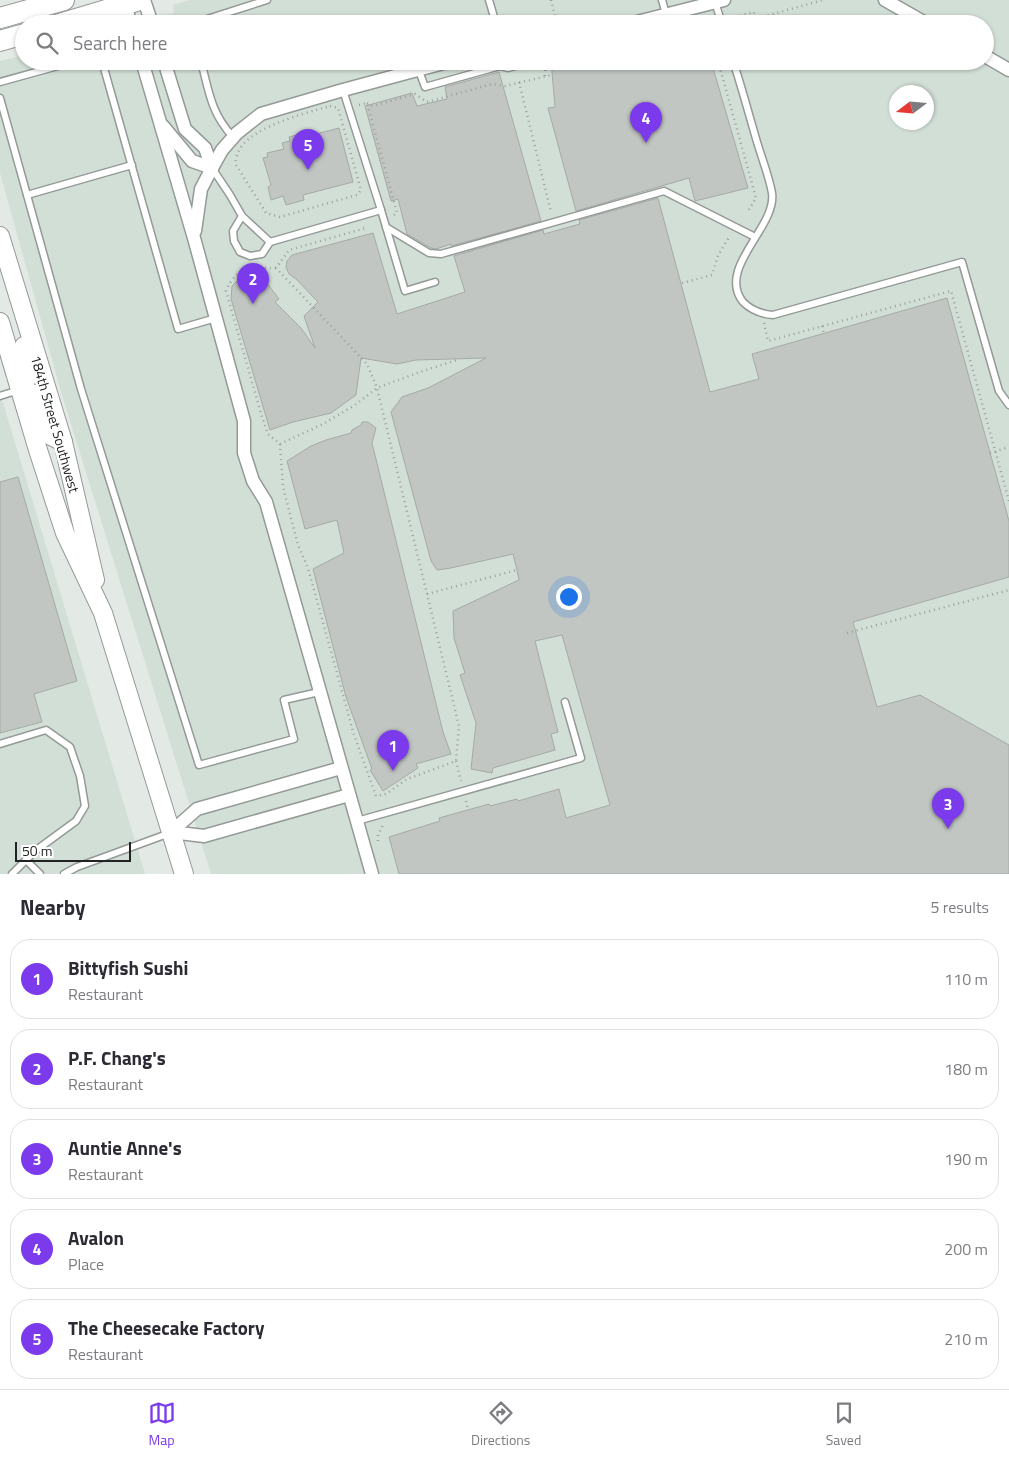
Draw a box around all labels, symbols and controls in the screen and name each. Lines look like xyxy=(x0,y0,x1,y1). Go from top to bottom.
search box xyxy=(15,15,994,70)
text: Search here xyxy=(73,28,167,57)
icon: search xyxy=(33,29,61,57)
north arrow xyxy=(889,85,934,130)
pin: 4 xyxy=(630,102,662,143)
pin: 5 xyxy=(292,129,324,170)
pin: 2 xyxy=(237,263,269,304)
street label: 184th Street Southwest xyxy=(26,353,85,495)
your location xyxy=(556,584,582,610)
pin: 1 xyxy=(377,730,409,771)
pin: 3 xyxy=(932,788,964,829)
scale bar xyxy=(15,839,131,862)
text: 50 m xyxy=(22,840,52,861)
text: Nearby xyxy=(20,891,85,923)
text: 5 results xyxy=(930,895,989,919)
text: Bittyfish Sushi xyxy=(68,953,188,982)
text: 1 xyxy=(33,967,41,991)
text: 110 m xyxy=(944,967,988,991)
text: Restaurant xyxy=(68,982,143,1006)
text: P.F. Chang's xyxy=(68,1043,166,1072)
text: 2 xyxy=(33,1057,41,1081)
text: 180 m xyxy=(944,1057,988,1081)
text: Restaurant xyxy=(68,1072,143,1096)
text: Auntie Anne's xyxy=(68,1133,182,1162)
text: 3 xyxy=(33,1147,41,1171)
text: 190 m xyxy=(944,1147,988,1171)
text: Restaurant xyxy=(68,1162,143,1186)
text: Avalon xyxy=(68,1223,124,1252)
text: 4 xyxy=(33,1237,41,1261)
text: 200 m xyxy=(944,1237,988,1261)
text: Place xyxy=(68,1252,104,1276)
text: The Cheesecake Factory xyxy=(68,1313,264,1342)
text: 5 xyxy=(33,1327,41,1351)
text: 210 m xyxy=(944,1327,988,1351)
text: Restaurant xyxy=(68,1342,143,1366)
tab: Map xyxy=(148,1399,176,1450)
tab: Directions xyxy=(471,1399,530,1450)
tab: Saved xyxy=(826,1399,861,1450)

